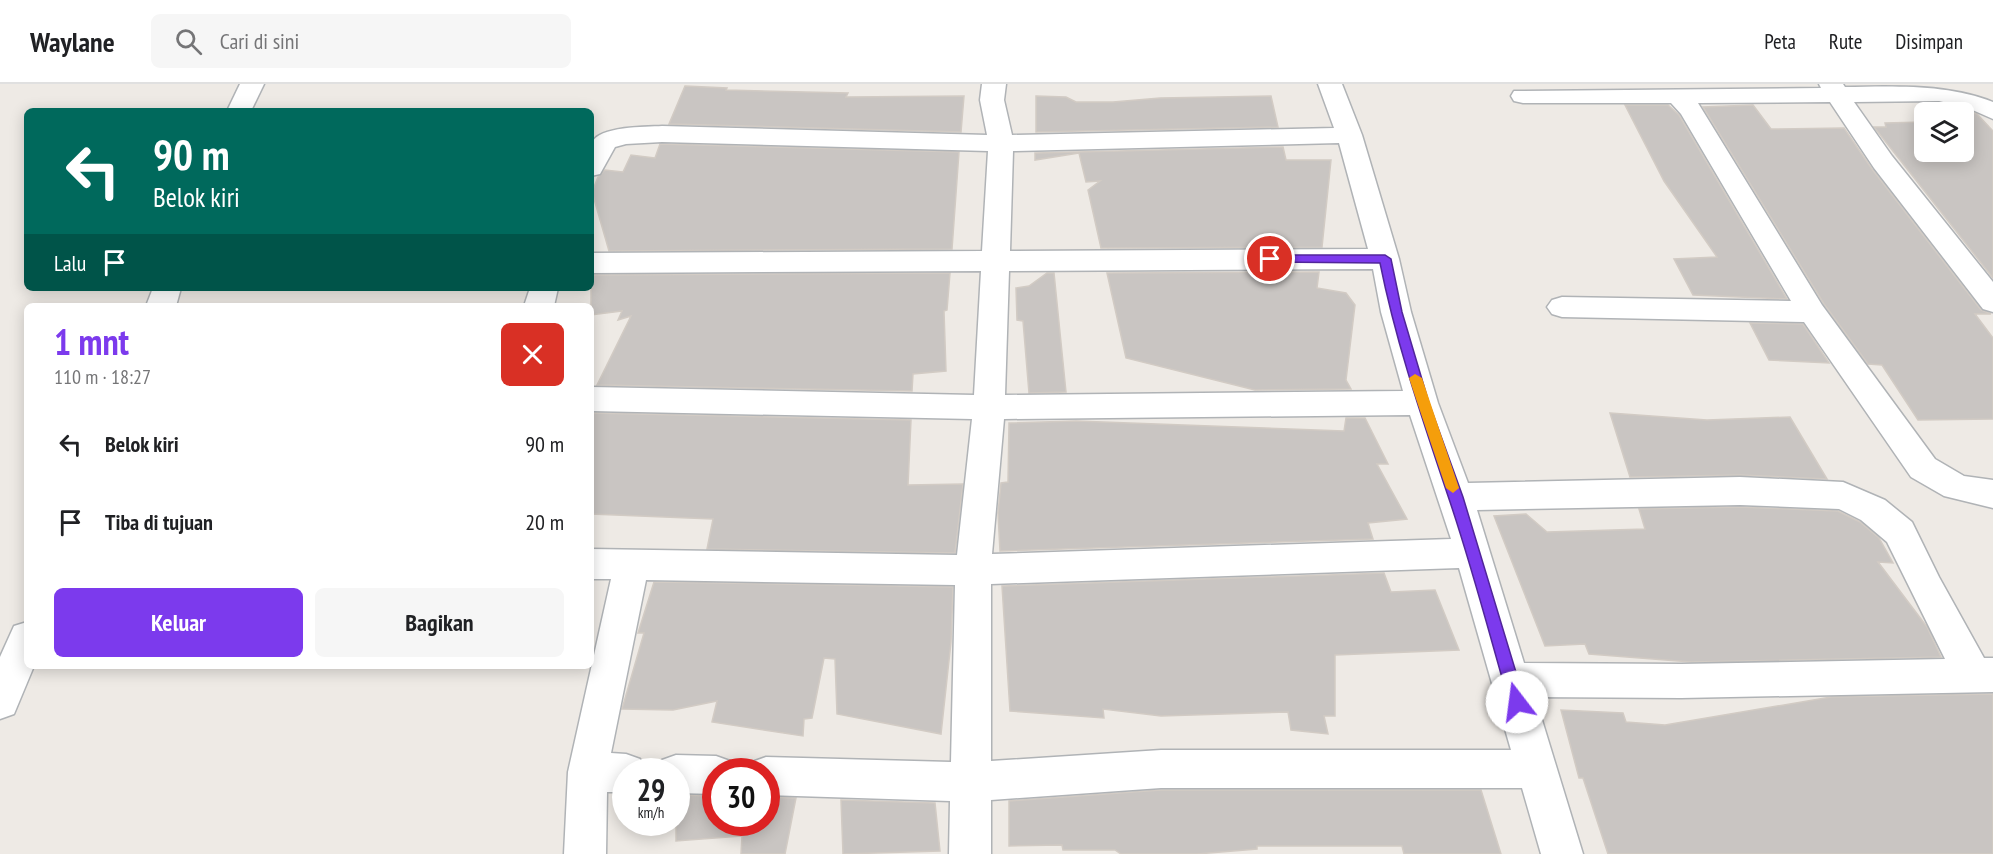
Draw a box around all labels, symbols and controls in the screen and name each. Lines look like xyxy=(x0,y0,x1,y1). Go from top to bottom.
search box xyxy=(151,14,571,68)
text: Waylane xyxy=(30,23,115,60)
icon: search xyxy=(172,25,205,58)
text: Cari di sini xyxy=(220,27,299,55)
text: Peta xyxy=(1764,28,1796,55)
text: Rute xyxy=(1829,28,1862,55)
text: Disimpan xyxy=(1895,28,1963,55)
map controls xyxy=(1914,102,1974,162)
button: layers xyxy=(1914,102,1974,162)
text: 90 m xyxy=(153,127,230,182)
icon: left xyxy=(54,132,132,210)
text: Belok kiri xyxy=(153,180,240,214)
pin xyxy=(1244,233,1295,284)
icon: arrive xyxy=(1253,242,1286,275)
icon: arrive xyxy=(98,246,131,279)
text: Lalu xyxy=(54,249,86,277)
text: 1 mnt xyxy=(54,318,129,365)
button: close xyxy=(501,323,564,386)
text: 110 m · 18:27 xyxy=(54,364,151,390)
icon: left xyxy=(54,428,87,461)
text: Belok kiri xyxy=(105,430,179,458)
text: 90 m xyxy=(525,430,564,458)
icon: arrive xyxy=(54,506,87,539)
text: Tiba di tujuan xyxy=(105,508,213,536)
text: 20 m xyxy=(525,508,564,536)
button: Keluar xyxy=(54,588,303,657)
button: Bagikan xyxy=(315,588,564,657)
position arrow xyxy=(1485,670,1549,734)
speed limit sign: 30 xyxy=(702,758,780,836)
text: 29 xyxy=(637,770,665,809)
text: km/h xyxy=(638,803,664,822)

